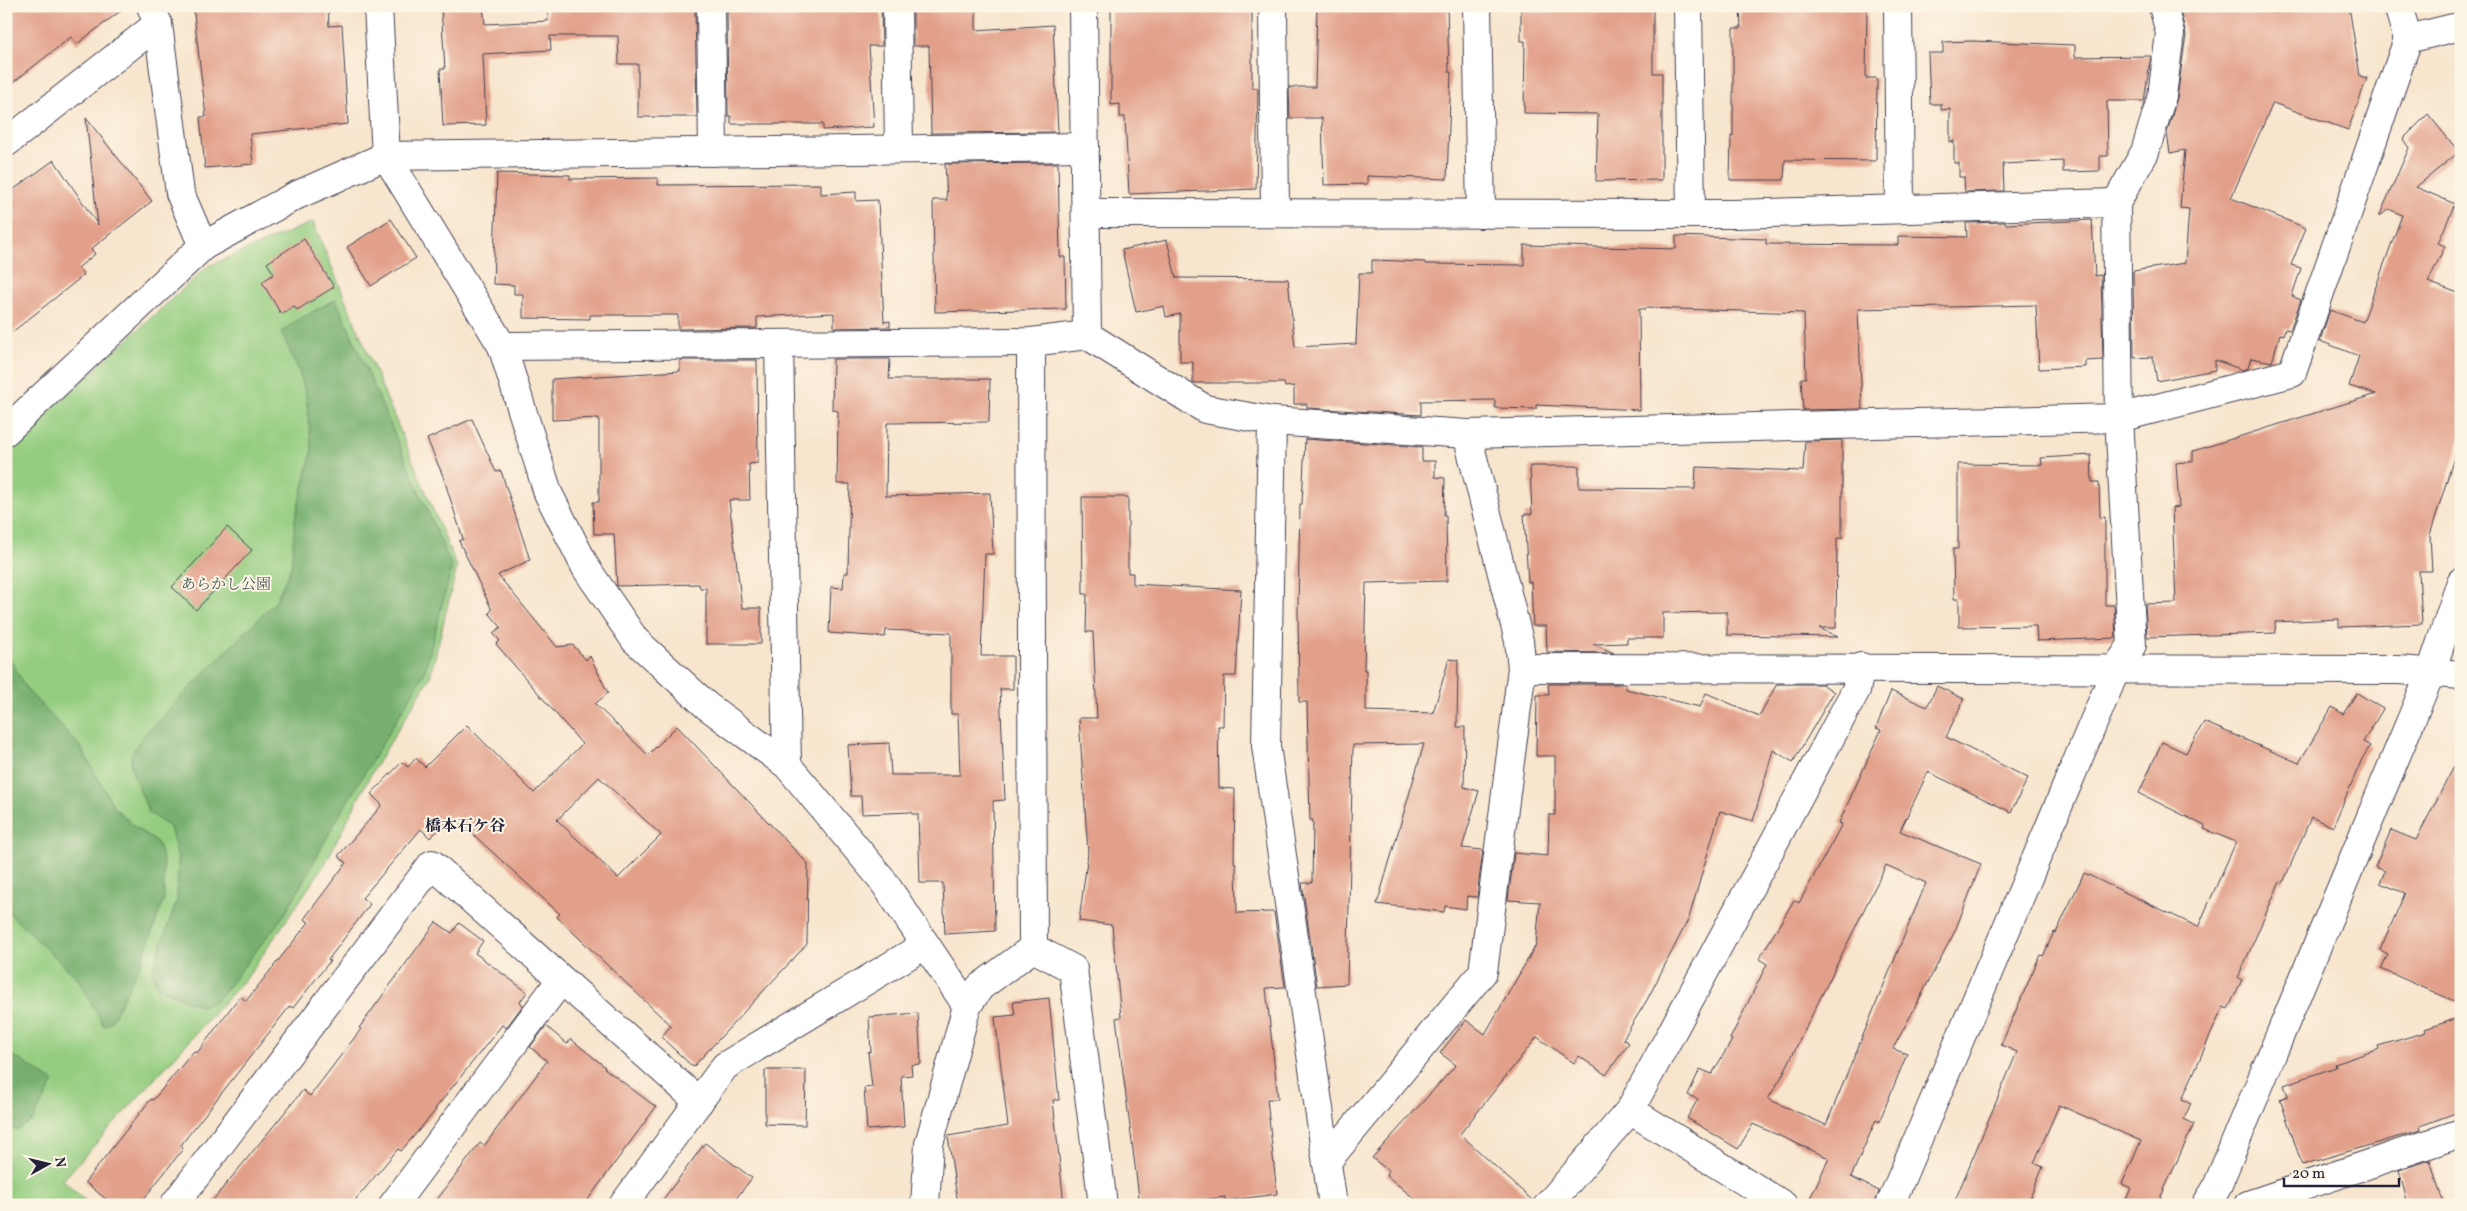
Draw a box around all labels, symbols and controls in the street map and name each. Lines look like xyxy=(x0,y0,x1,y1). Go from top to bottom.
park label: あらかし公園 xyxy=(181,575,271,596)
district label: 橋本石ケ谷 xyxy=(425,816,505,838)
north arrow xyxy=(22,1138,72,1188)
text: N xyxy=(49,1156,70,1169)
scale bar xyxy=(2284,1156,2400,1188)
text: 20 m xyxy=(2292,1164,2325,1185)

